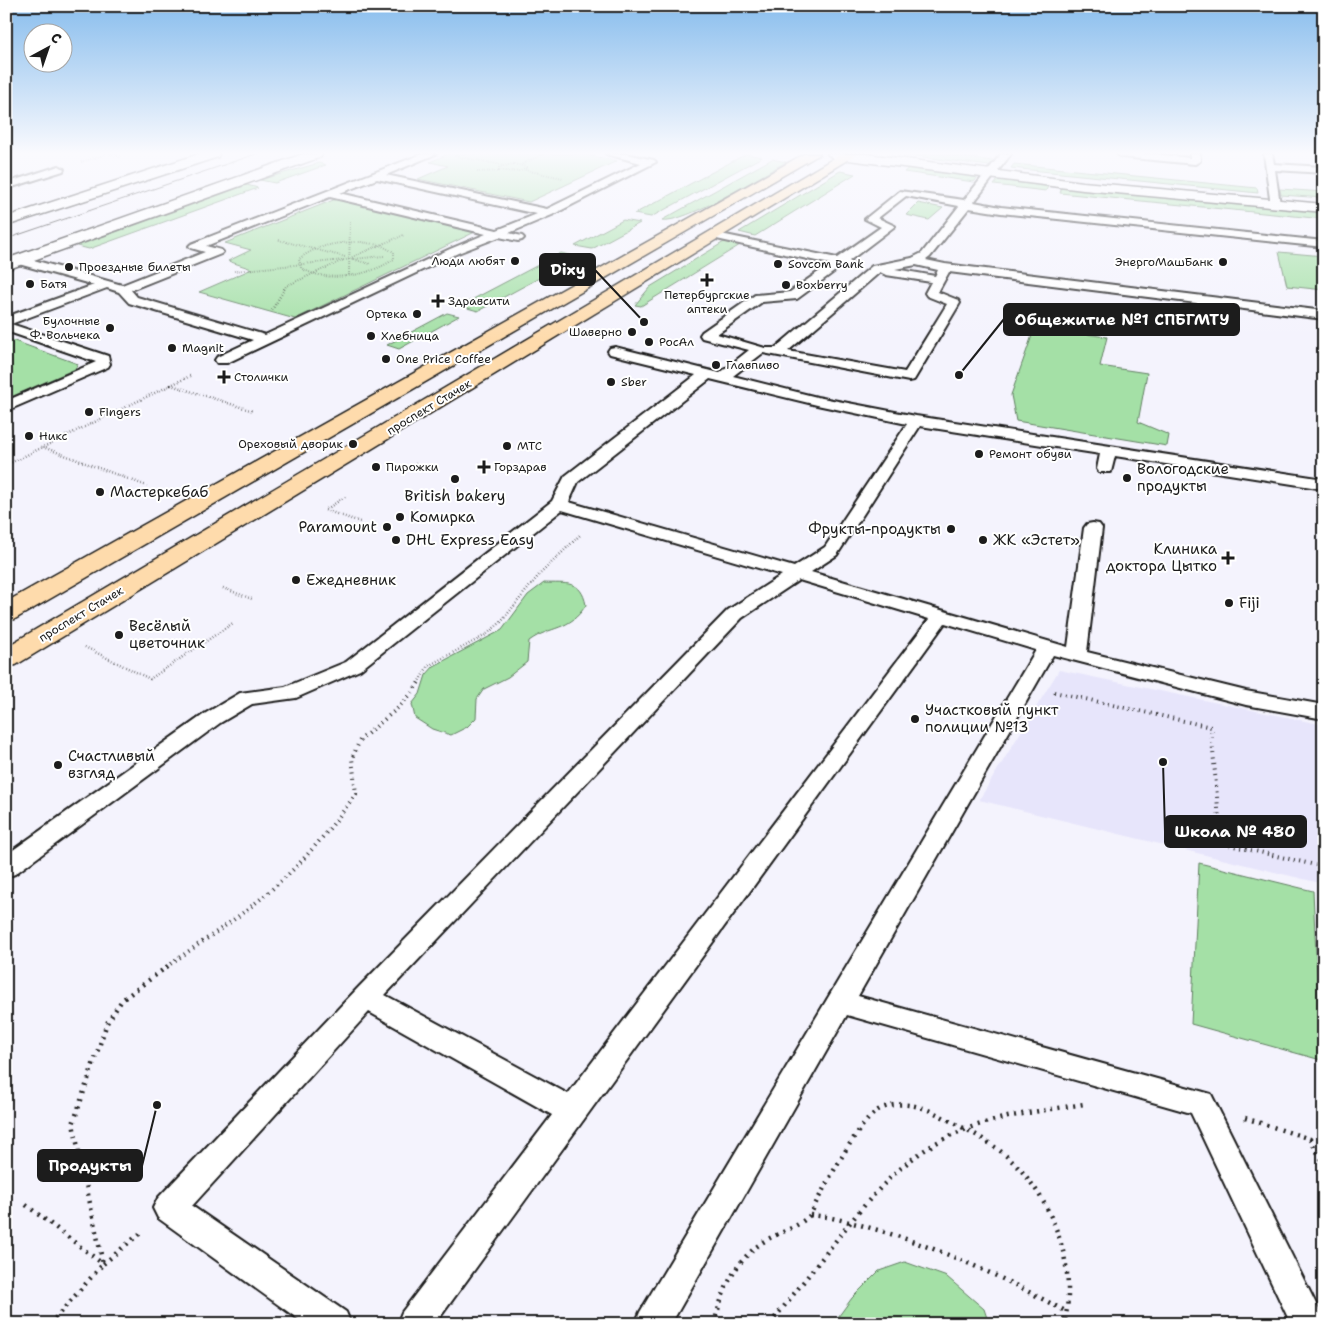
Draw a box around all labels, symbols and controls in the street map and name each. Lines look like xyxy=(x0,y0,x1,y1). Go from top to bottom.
north arrow xyxy=(22,22,72,72)
text: С xyxy=(47,28,65,48)
place label: Люди любят xyxy=(431,253,506,269)
callout: Dixy xyxy=(540,254,595,285)
place label: ЭнергоМашБанк xyxy=(1115,254,1214,270)
marker: Люди любят xyxy=(509,255,521,267)
place label: Sovcom Bank xyxy=(788,256,864,272)
marker: ЭнергоМашБанк xyxy=(1217,256,1229,268)
marker: Sovcom Bank xyxy=(772,258,784,270)
place label: Проездные билеты xyxy=(79,259,191,275)
text: Dixy xyxy=(550,259,586,280)
marker: Проездные билеты xyxy=(63,261,75,273)
marker: Петербургские аптеки xyxy=(701,274,713,286)
place label: Батя xyxy=(40,276,67,292)
place label: Boxberry xyxy=(796,277,848,293)
marker: Батя xyxy=(24,278,36,290)
marker: Boxberry xyxy=(780,279,792,291)
place label: Петербургские аптеки xyxy=(664,287,750,317)
place label: Здравсити xyxy=(448,293,510,309)
marker: Здравсити xyxy=(432,295,444,307)
callout: Общежитие №1 СПБГМТУ xyxy=(1004,304,1239,335)
place label: Ортека xyxy=(366,306,408,322)
marker: Ортека xyxy=(411,308,423,320)
text: Общежитие №1 СПБГМТУ xyxy=(1015,309,1229,330)
place label: Булочные Ф. Вольчека xyxy=(30,313,101,343)
marker: Булочные Ф. Вольчека xyxy=(104,322,116,334)
place label: Шаверно xyxy=(569,324,622,340)
marker: Шаверно xyxy=(626,326,638,338)
place label: Хлебница xyxy=(381,328,440,344)
marker: Хлебница xyxy=(365,330,377,342)
place label: РосАл xyxy=(659,334,694,350)
marker: РосАл xyxy=(643,336,655,348)
place label: Magnit xyxy=(182,340,224,356)
marker: Magnit xyxy=(166,342,178,354)
place label: One Price Coffee xyxy=(396,351,491,367)
marker: One Price Coffee xyxy=(380,353,392,365)
place label: Главпиво xyxy=(726,357,780,373)
marker: Главпиво xyxy=(710,359,722,371)
place label: Столички xyxy=(234,369,289,385)
marker: Столички xyxy=(218,371,230,383)
place label: Sber xyxy=(621,374,647,390)
street label: проспект Стачек xyxy=(384,375,475,439)
marker: Sber xyxy=(605,376,617,388)
place label: Fingers xyxy=(99,404,141,420)
marker: Fingers xyxy=(83,406,95,418)
place label: Никс xyxy=(39,428,68,444)
marker: Никс xyxy=(23,430,35,442)
place label: Ореховый дворик xyxy=(238,436,344,452)
marker: Ореховый дворик xyxy=(347,438,359,450)
place label: МТС xyxy=(517,438,542,454)
marker: МТС xyxy=(501,440,513,452)
place label: Ремонт обуви xyxy=(989,446,1072,462)
marker: Ремонт обуви xyxy=(973,448,985,460)
place label: Пирожки xyxy=(386,459,439,475)
place label: Горздрав xyxy=(494,459,547,475)
place label: Вологодские продукты xyxy=(1137,459,1229,496)
marker: Пирожки xyxy=(370,461,382,473)
marker: Горздрав xyxy=(478,461,490,473)
marker: Вологодские продукты xyxy=(1121,472,1133,484)
marker: British bakery xyxy=(449,473,461,485)
place label: Мастеркебаб xyxy=(110,482,208,502)
marker: Мастеркебаб xyxy=(94,486,106,498)
place label: British bakery xyxy=(405,486,505,506)
place label: Комирка xyxy=(410,507,476,527)
marker: Комирка xyxy=(394,511,406,523)
place label: Paramount xyxy=(298,517,377,537)
place label: Фрукты-продукты xyxy=(808,519,941,539)
marker: Paramount xyxy=(381,521,393,533)
marker: Фрукты-продукты xyxy=(945,523,957,535)
place label: DHL Express Easy xyxy=(406,530,534,550)
place label: ЖК «Эстет» xyxy=(993,530,1080,550)
marker: DHL Express Easy xyxy=(390,534,402,546)
marker: ЖК «Эстет» xyxy=(977,534,989,546)
place label: Клиника доктора Цытко xyxy=(1106,539,1218,576)
marker: Клиника доктора Цытко xyxy=(1221,551,1235,565)
place label: Ежедневник xyxy=(306,570,396,590)
marker: Ежедневник xyxy=(290,574,302,586)
street label: проспект Стачек xyxy=(36,582,127,646)
place label: Fiji xyxy=(1239,593,1260,613)
marker: Fiji xyxy=(1223,597,1235,609)
place label: Весёлый цветочник xyxy=(129,616,205,653)
marker: Весёлый цветочник xyxy=(113,629,125,641)
place label: Участковый пункт полиции №13 xyxy=(925,700,1059,737)
marker: Участковый пункт полиции №13 xyxy=(909,713,921,725)
place label: Счастливый взгляд xyxy=(68,746,155,783)
marker: Счастливый взгляд xyxy=(52,759,64,771)
callout: Школа № 480 xyxy=(1165,816,1306,847)
text: Школа № 480 xyxy=(1175,821,1295,842)
callout: Продукты xyxy=(38,1150,142,1181)
text: Продукты xyxy=(48,1155,132,1176)

